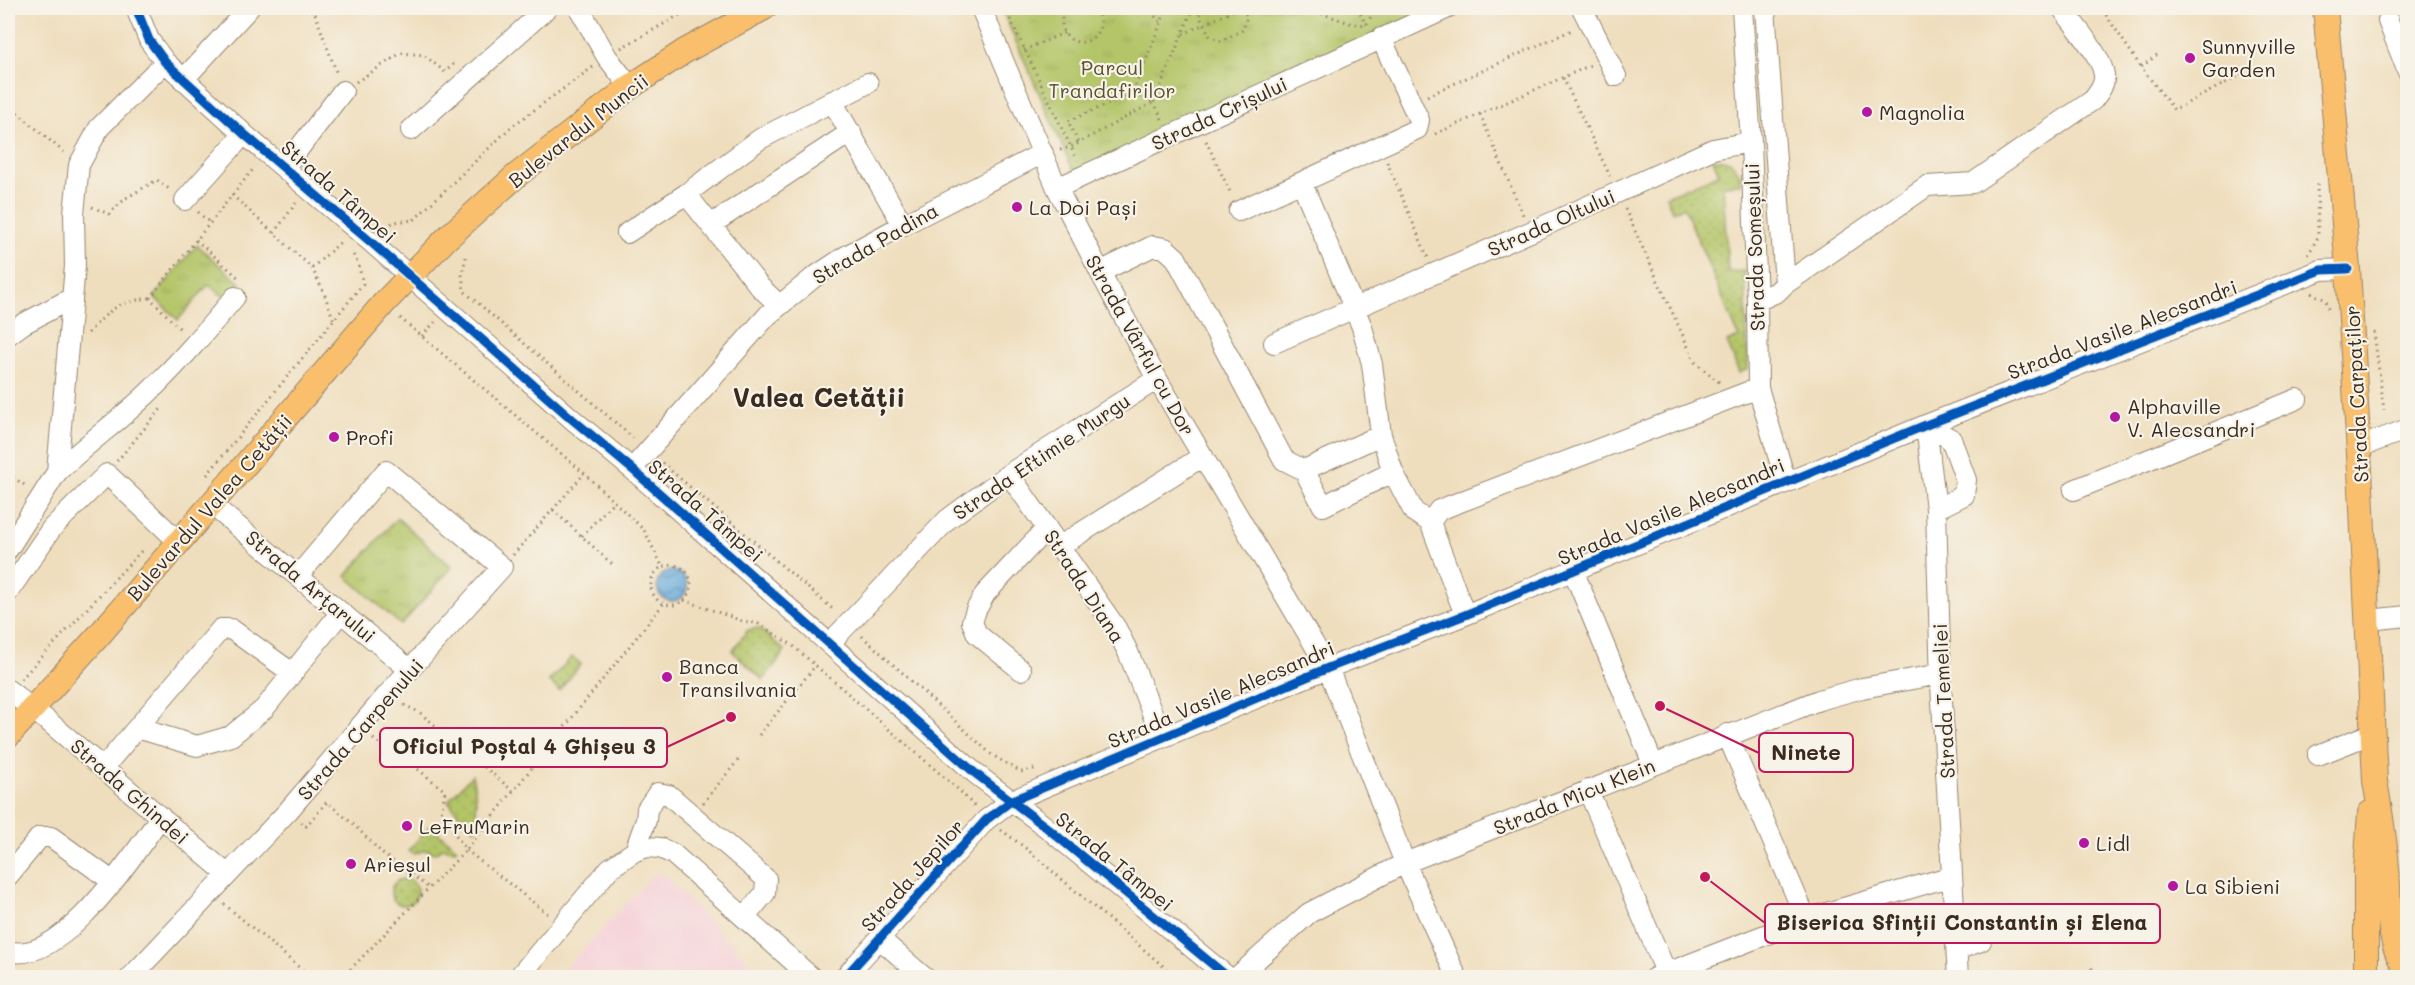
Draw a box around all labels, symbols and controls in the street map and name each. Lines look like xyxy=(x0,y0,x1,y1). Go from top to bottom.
place label: Sunnyville Garden xyxy=(2202,33,2296,82)
marker: Sunnyville Garden xyxy=(2183,51,2197,65)
park label: Parcul Trandafirilor xyxy=(1049,54,1175,103)
street label: Bulevardul Muncii xyxy=(503,67,653,193)
street label: Strada Crișului xyxy=(1147,70,1292,157)
place label: Magnolia xyxy=(1879,99,1966,125)
marker: Magnolia xyxy=(1860,105,1874,119)
street label: Strada Tâmpei xyxy=(276,134,402,248)
street label: Strada Someșului xyxy=(1738,162,1771,332)
street label: Strada Oltului xyxy=(1483,182,1619,262)
place label: La Doi Pași xyxy=(1029,194,1137,221)
street label: Strada Padina xyxy=(807,196,943,290)
marker: La Doi Pași xyxy=(1010,200,1024,214)
street label: Strada Vârful cu Dor xyxy=(1080,250,1202,440)
street label: Strada Vasile Alecsandri xyxy=(2003,273,2241,385)
street label: Strada Carpaților xyxy=(2338,305,2375,483)
district label: Valea Cetății xyxy=(733,380,905,416)
street label: Strada Eftimie Murgu xyxy=(947,387,1135,525)
place label: Alphaville V. Alecsandri xyxy=(2127,393,2255,442)
street label: Bulevardul Valea Cetății xyxy=(121,408,298,607)
marker: Alphaville V. Alecsandri xyxy=(2108,410,2122,424)
place label: Profi xyxy=(346,424,394,450)
marker: Profi xyxy=(327,430,341,444)
street label: Strada Vasile Alecsandri xyxy=(1554,451,1788,571)
street label: Strada Tâmpei xyxy=(643,453,769,567)
street label: Strada Arțarului xyxy=(240,524,382,649)
street label: Strada Diana xyxy=(1039,524,1131,648)
street label: Strada Temeliei xyxy=(1926,623,1960,779)
street label: Strada Vasile Alecsandri xyxy=(1104,634,1338,754)
street label: Strada Carpenului xyxy=(291,653,429,805)
place label: Banca Transilvania xyxy=(679,653,797,702)
marker: Banca Transilvania xyxy=(660,670,674,684)
callout: Oficiul Poștal 4 Ghișeu 3 xyxy=(380,728,667,767)
street label: Strada Ghindei xyxy=(65,732,195,850)
text: Oficiul Poștal 4 Ghișeu 3 xyxy=(392,732,656,761)
callout: Ninete xyxy=(1759,733,1853,772)
text: Ninete xyxy=(1771,738,1841,765)
street label: Strada Micu Klein xyxy=(1489,752,1659,840)
street label: Strada Tâmpei xyxy=(1051,805,1179,917)
place label: LeFruMarin xyxy=(419,813,530,839)
street label: Strada Jepilor xyxy=(855,813,969,937)
marker: LeFruMarin xyxy=(400,819,414,833)
place label: Lidl xyxy=(2096,830,2130,856)
marker: Lidl xyxy=(2077,836,2091,850)
place label: Arieșul xyxy=(363,851,431,878)
marker: Arieșul xyxy=(344,857,358,871)
place label: La Sibieni xyxy=(2185,873,2280,899)
marker: La Sibieni xyxy=(2166,879,2180,893)
callout: Biserica Sfinții Constantin și Elena xyxy=(1765,904,2160,943)
text: Biserica Sfinții Constantin și Elena xyxy=(1777,908,2148,937)

